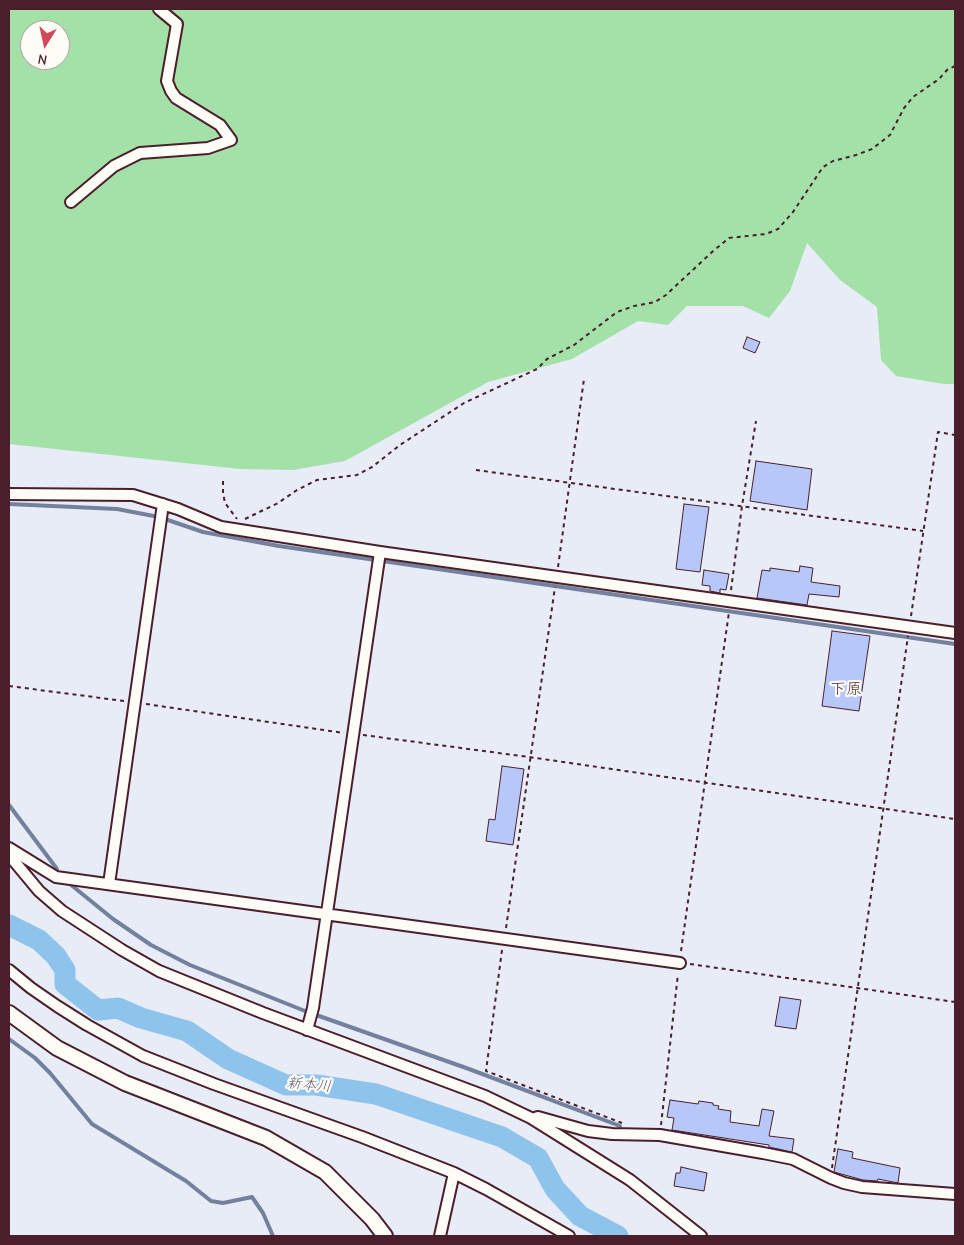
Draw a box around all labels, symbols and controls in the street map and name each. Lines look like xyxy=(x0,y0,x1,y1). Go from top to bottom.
north arrow xyxy=(20,20,70,70)
text: N xyxy=(37,50,48,68)
district label: 下原 xyxy=(830,679,862,699)
water label: 新本川 xyxy=(286,1074,332,1096)

